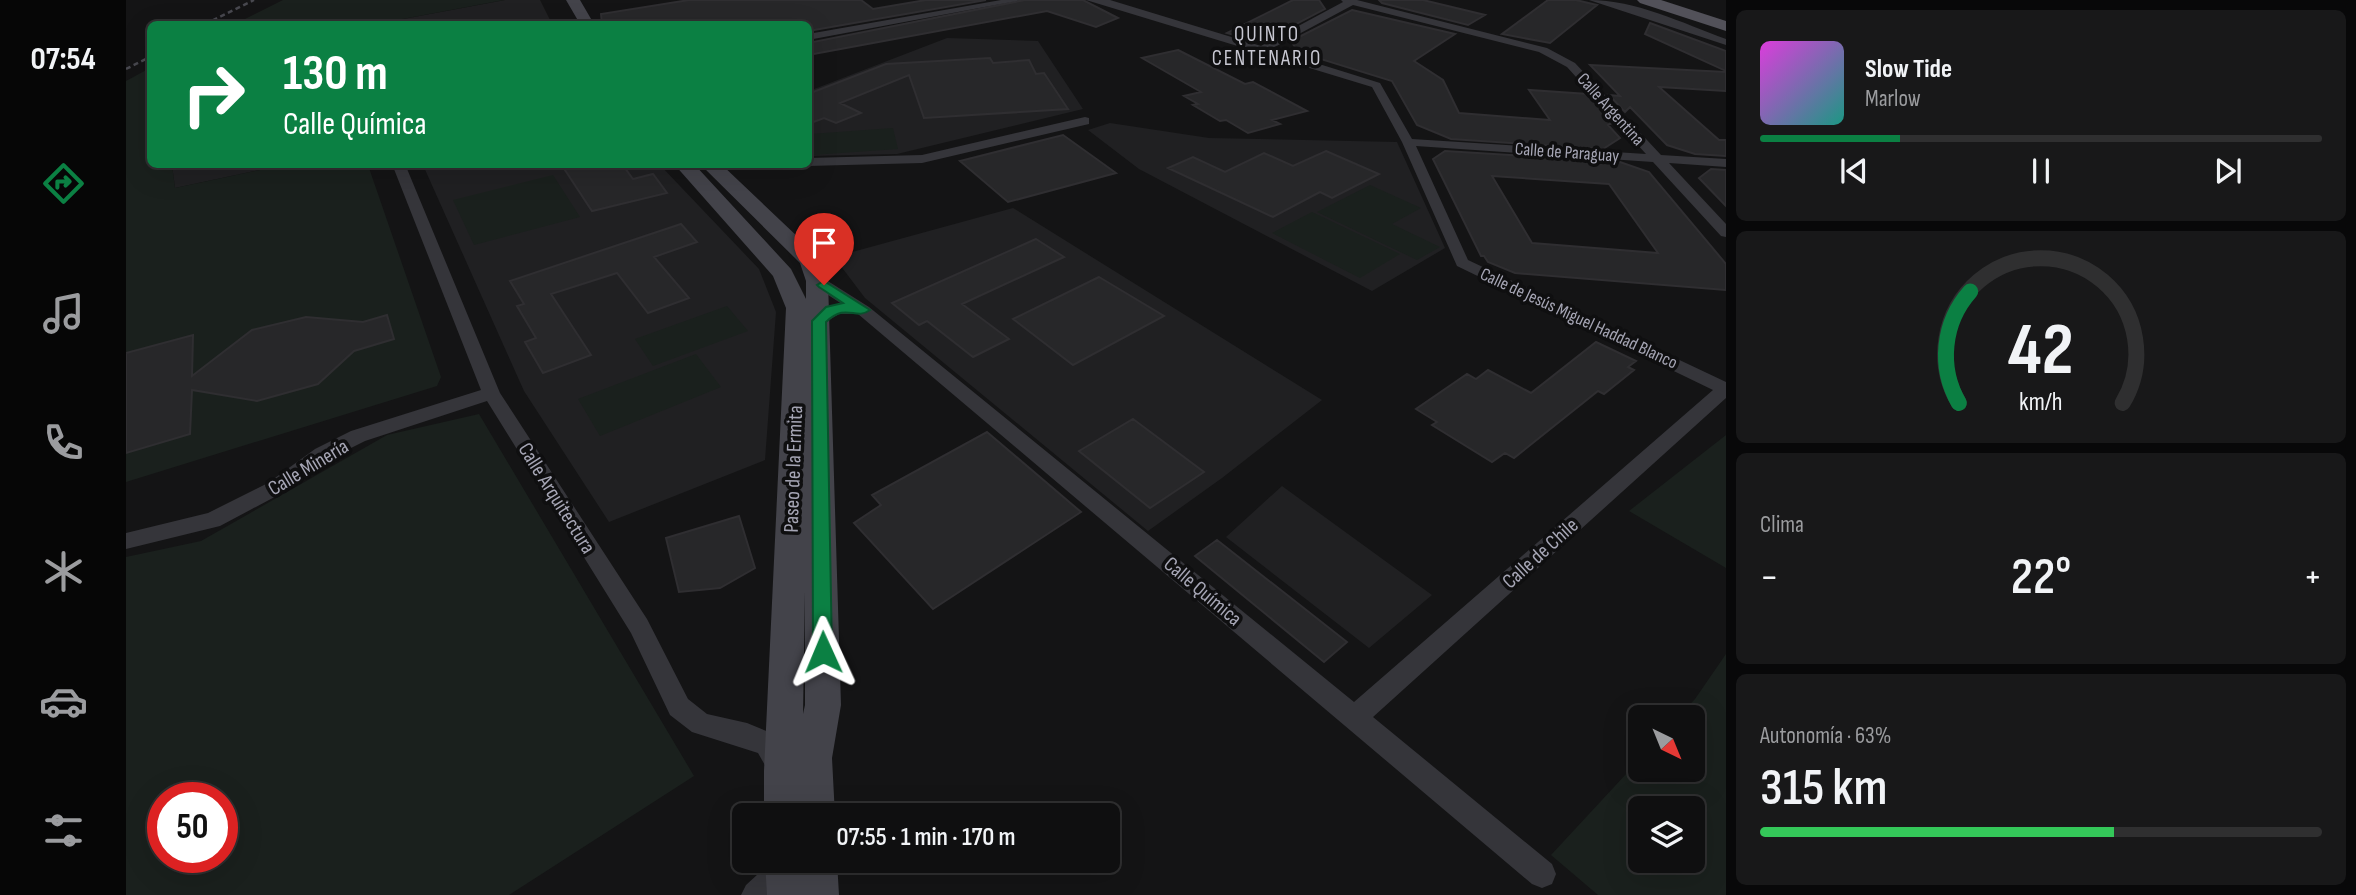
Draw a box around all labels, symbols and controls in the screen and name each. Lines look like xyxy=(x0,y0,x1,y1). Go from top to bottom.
district label: QUINTO CENTENARIO xyxy=(1212,22,1322,71)
text: 07:54 xyxy=(30,40,96,79)
text: 130 m xyxy=(283,45,388,104)
icon: right xyxy=(168,49,259,140)
text: Slow Tide xyxy=(1865,54,1952,85)
street label: Calle Argentina xyxy=(1573,69,1649,150)
text: Marlow xyxy=(1865,85,1921,113)
text: Calle Química xyxy=(283,105,426,144)
street label: Calle de Paraguay xyxy=(1514,138,1620,167)
icon: previous xyxy=(1835,152,1873,190)
icon: pause xyxy=(2022,152,2060,190)
icon: next xyxy=(2209,152,2247,190)
icon: directions xyxy=(39,159,88,208)
pin xyxy=(794,213,854,285)
icon: arrive xyxy=(805,224,843,262)
street label: Calle de Jesús Miguel Haddad Blanco xyxy=(1477,263,1681,373)
icon: music xyxy=(39,289,88,338)
text: 42 xyxy=(2008,307,2074,395)
text: km/h xyxy=(2019,387,2063,418)
street label: Paseo de la Ermita xyxy=(779,405,808,533)
icon: phone xyxy=(39,418,88,467)
street label: Calle Minería xyxy=(264,434,353,501)
street label: Calle Arquitectura xyxy=(513,438,601,558)
text: Clima xyxy=(1760,511,1804,539)
street label: Calle de Chile xyxy=(1497,513,1583,594)
text: 22° xyxy=(2011,546,2071,609)
icon: climate xyxy=(39,547,88,596)
street label: Calle Química xyxy=(1159,552,1247,631)
text: − xyxy=(1760,555,1779,600)
text: + xyxy=(2303,555,2322,600)
position arrow xyxy=(786,615,860,689)
icon: car xyxy=(39,677,88,726)
north arrow xyxy=(1628,705,1704,782)
map controls xyxy=(1628,705,1705,873)
text: Autonomía · 63% xyxy=(1760,722,1891,750)
text: 315 km xyxy=(1760,757,1887,820)
speed limit sign: 50 xyxy=(147,782,238,873)
button: layers xyxy=(1628,796,1705,873)
icon: filters xyxy=(39,806,88,855)
text: 07:55 · 1 min · 170 m xyxy=(837,822,1015,853)

